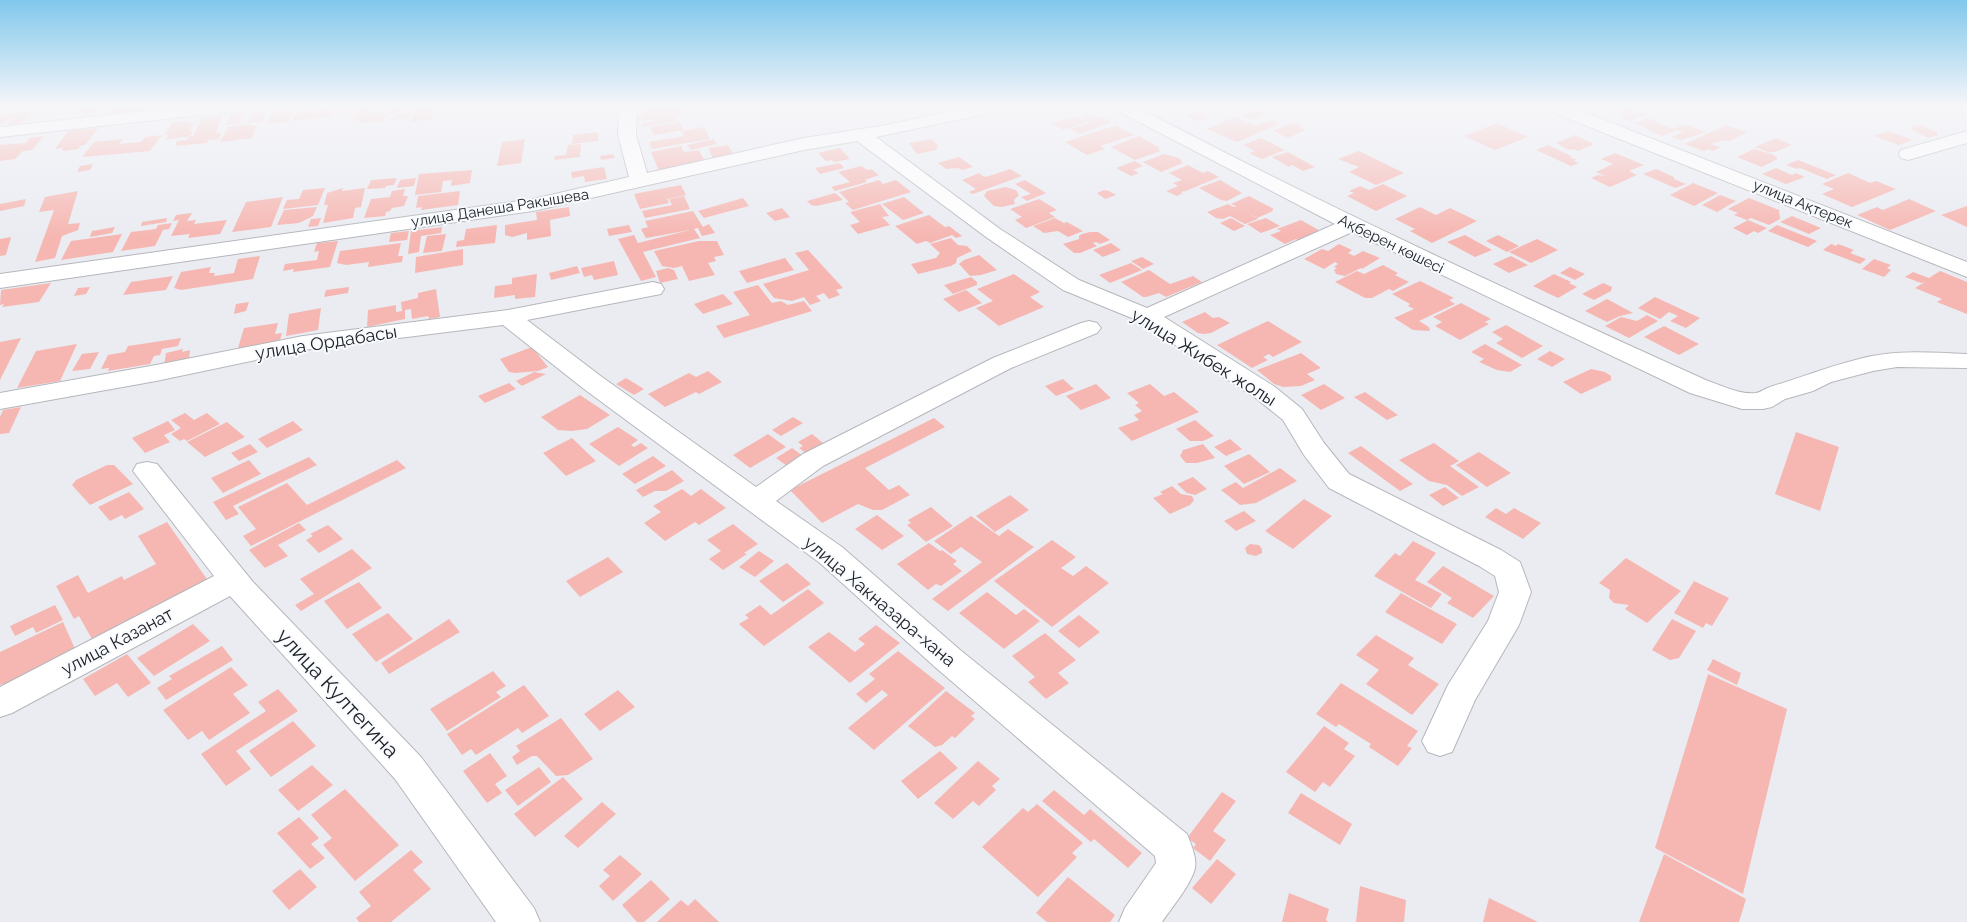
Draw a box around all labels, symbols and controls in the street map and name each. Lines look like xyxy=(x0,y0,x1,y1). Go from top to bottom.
street label: улица Ақтерек xyxy=(1751,176,1856,232)
street label: улица Данеша Ракышева xyxy=(410,185,590,231)
street label: Ақберен көшесі xyxy=(1335,211,1447,277)
street label: улица Жибек жолы xyxy=(1128,304,1280,410)
street label: улица Ордабасы xyxy=(254,320,398,364)
street label: улица Хакназара-хана xyxy=(800,531,960,671)
street label: улица Казанат xyxy=(58,603,177,679)
street label: улица Култегина xyxy=(272,623,404,763)

